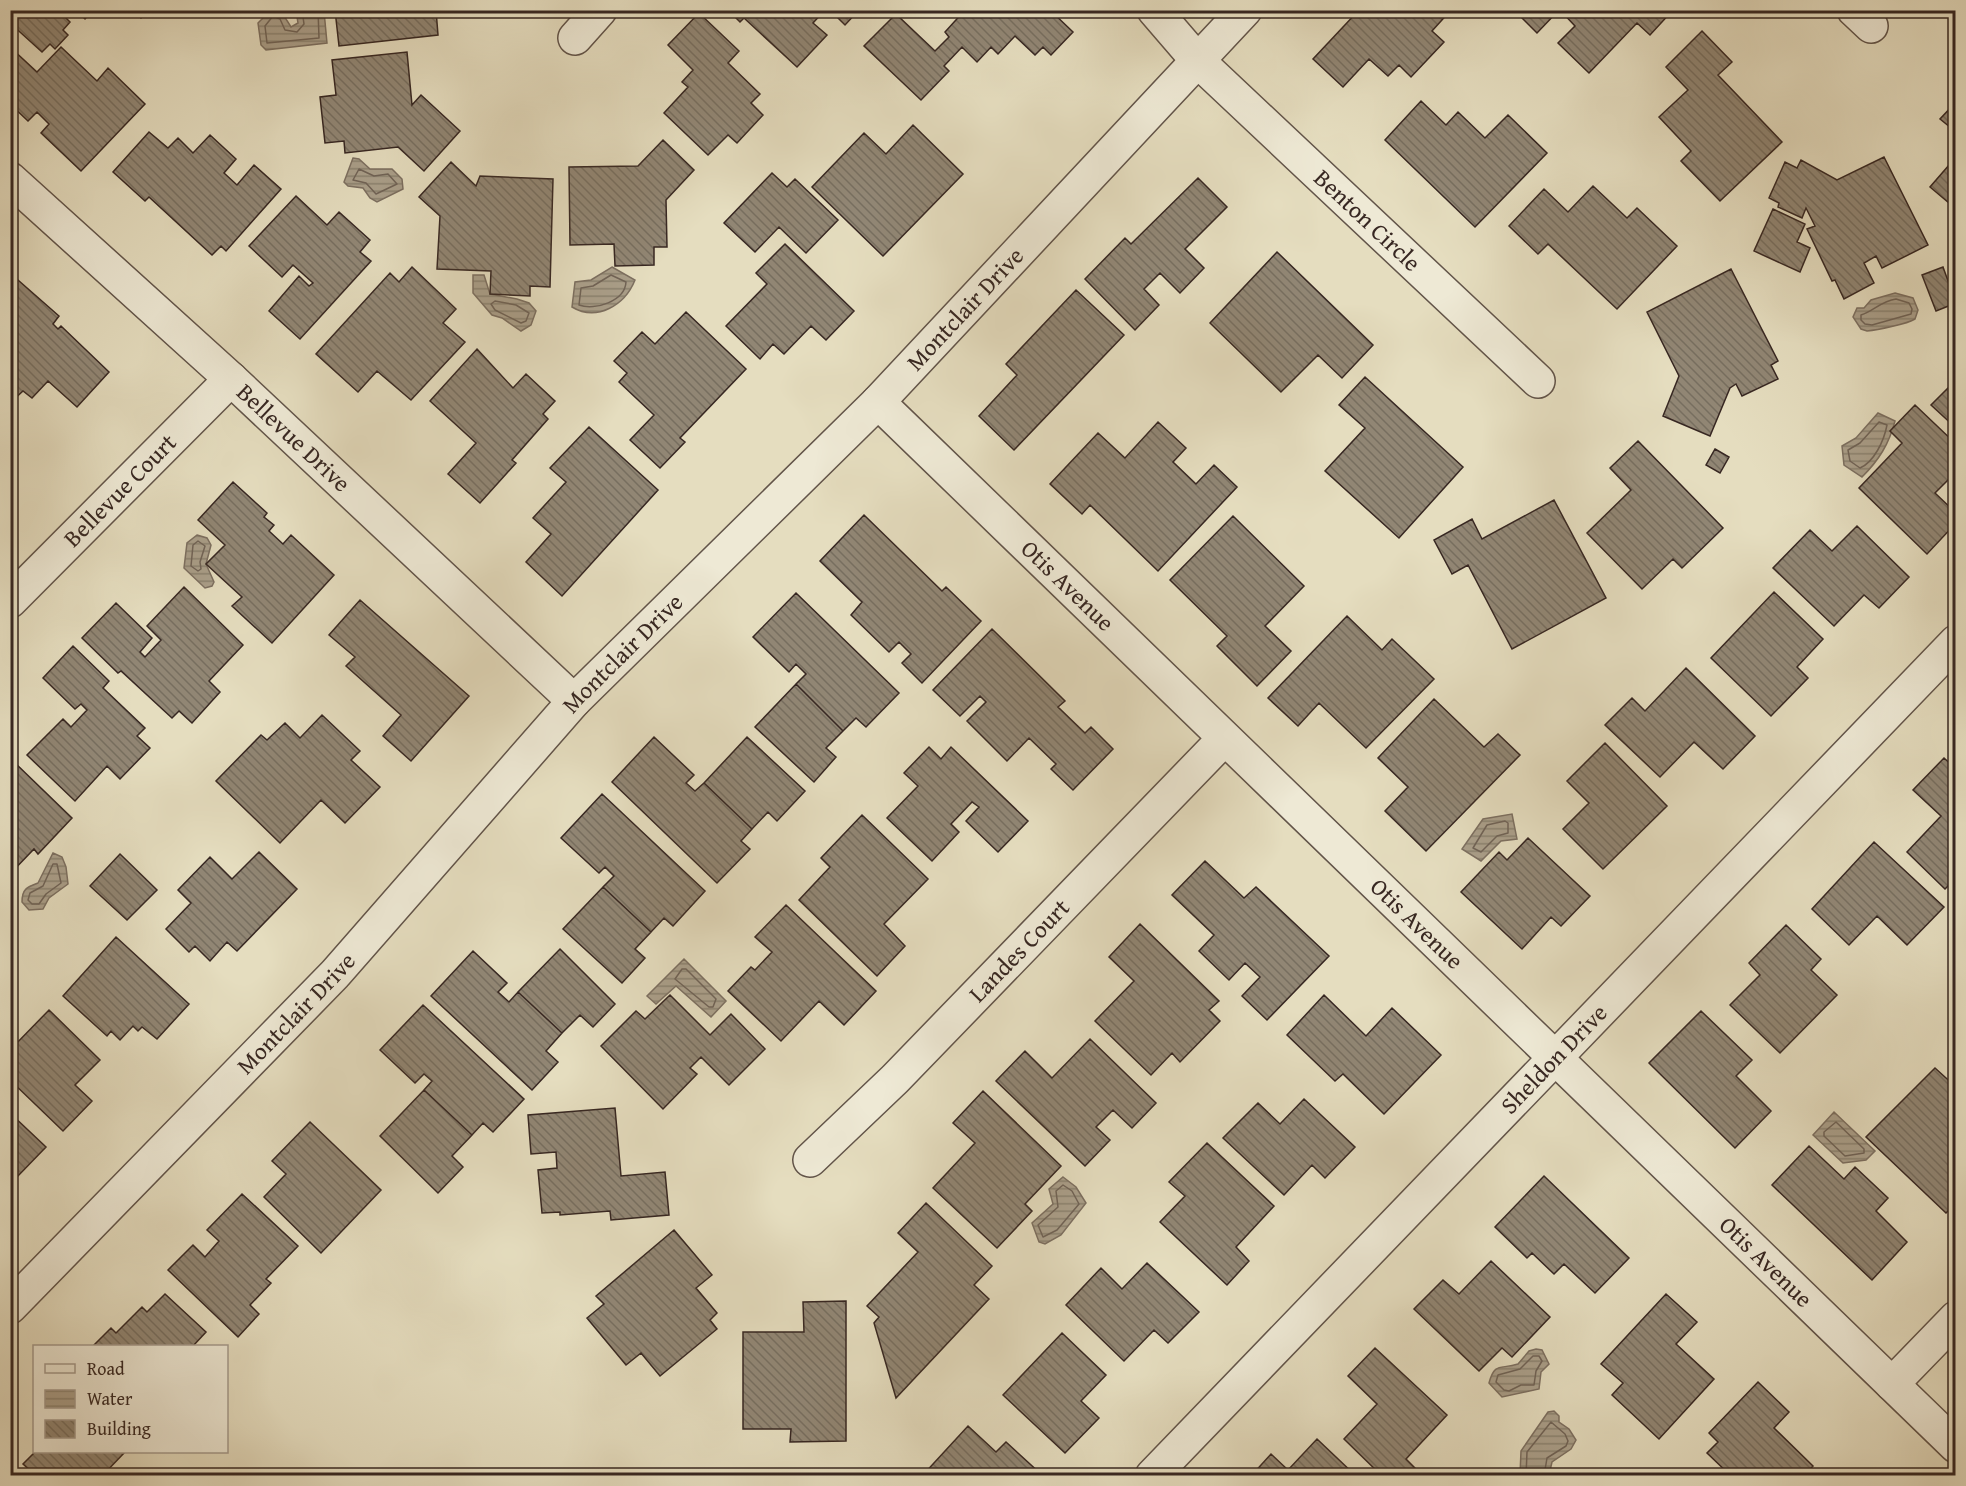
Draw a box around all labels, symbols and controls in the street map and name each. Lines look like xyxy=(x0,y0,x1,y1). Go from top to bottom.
street label: Benton Circle xyxy=(1306,161,1429,279)
street label: Montclair Drive xyxy=(898,239,1032,378)
street label: Bellevue Drive xyxy=(229,375,359,500)
street label: Bellevue Court xyxy=(55,425,185,555)
street label: Otis Avenue xyxy=(1013,532,1123,639)
street label: Montclair Drive xyxy=(553,585,691,721)
street label: Otis Avenue xyxy=(1362,870,1472,977)
street label: Landes Court xyxy=(960,890,1078,1010)
street label: Montclair Drive xyxy=(228,944,363,1082)
street label: Sheldon Drive xyxy=(1492,996,1615,1122)
street label: Otis Avenue xyxy=(1712,1208,1821,1315)
legend xyxy=(33,1345,228,1453)
text: Road xyxy=(87,1355,125,1382)
text: Water xyxy=(87,1385,133,1412)
text: Building xyxy=(87,1415,151,1442)

